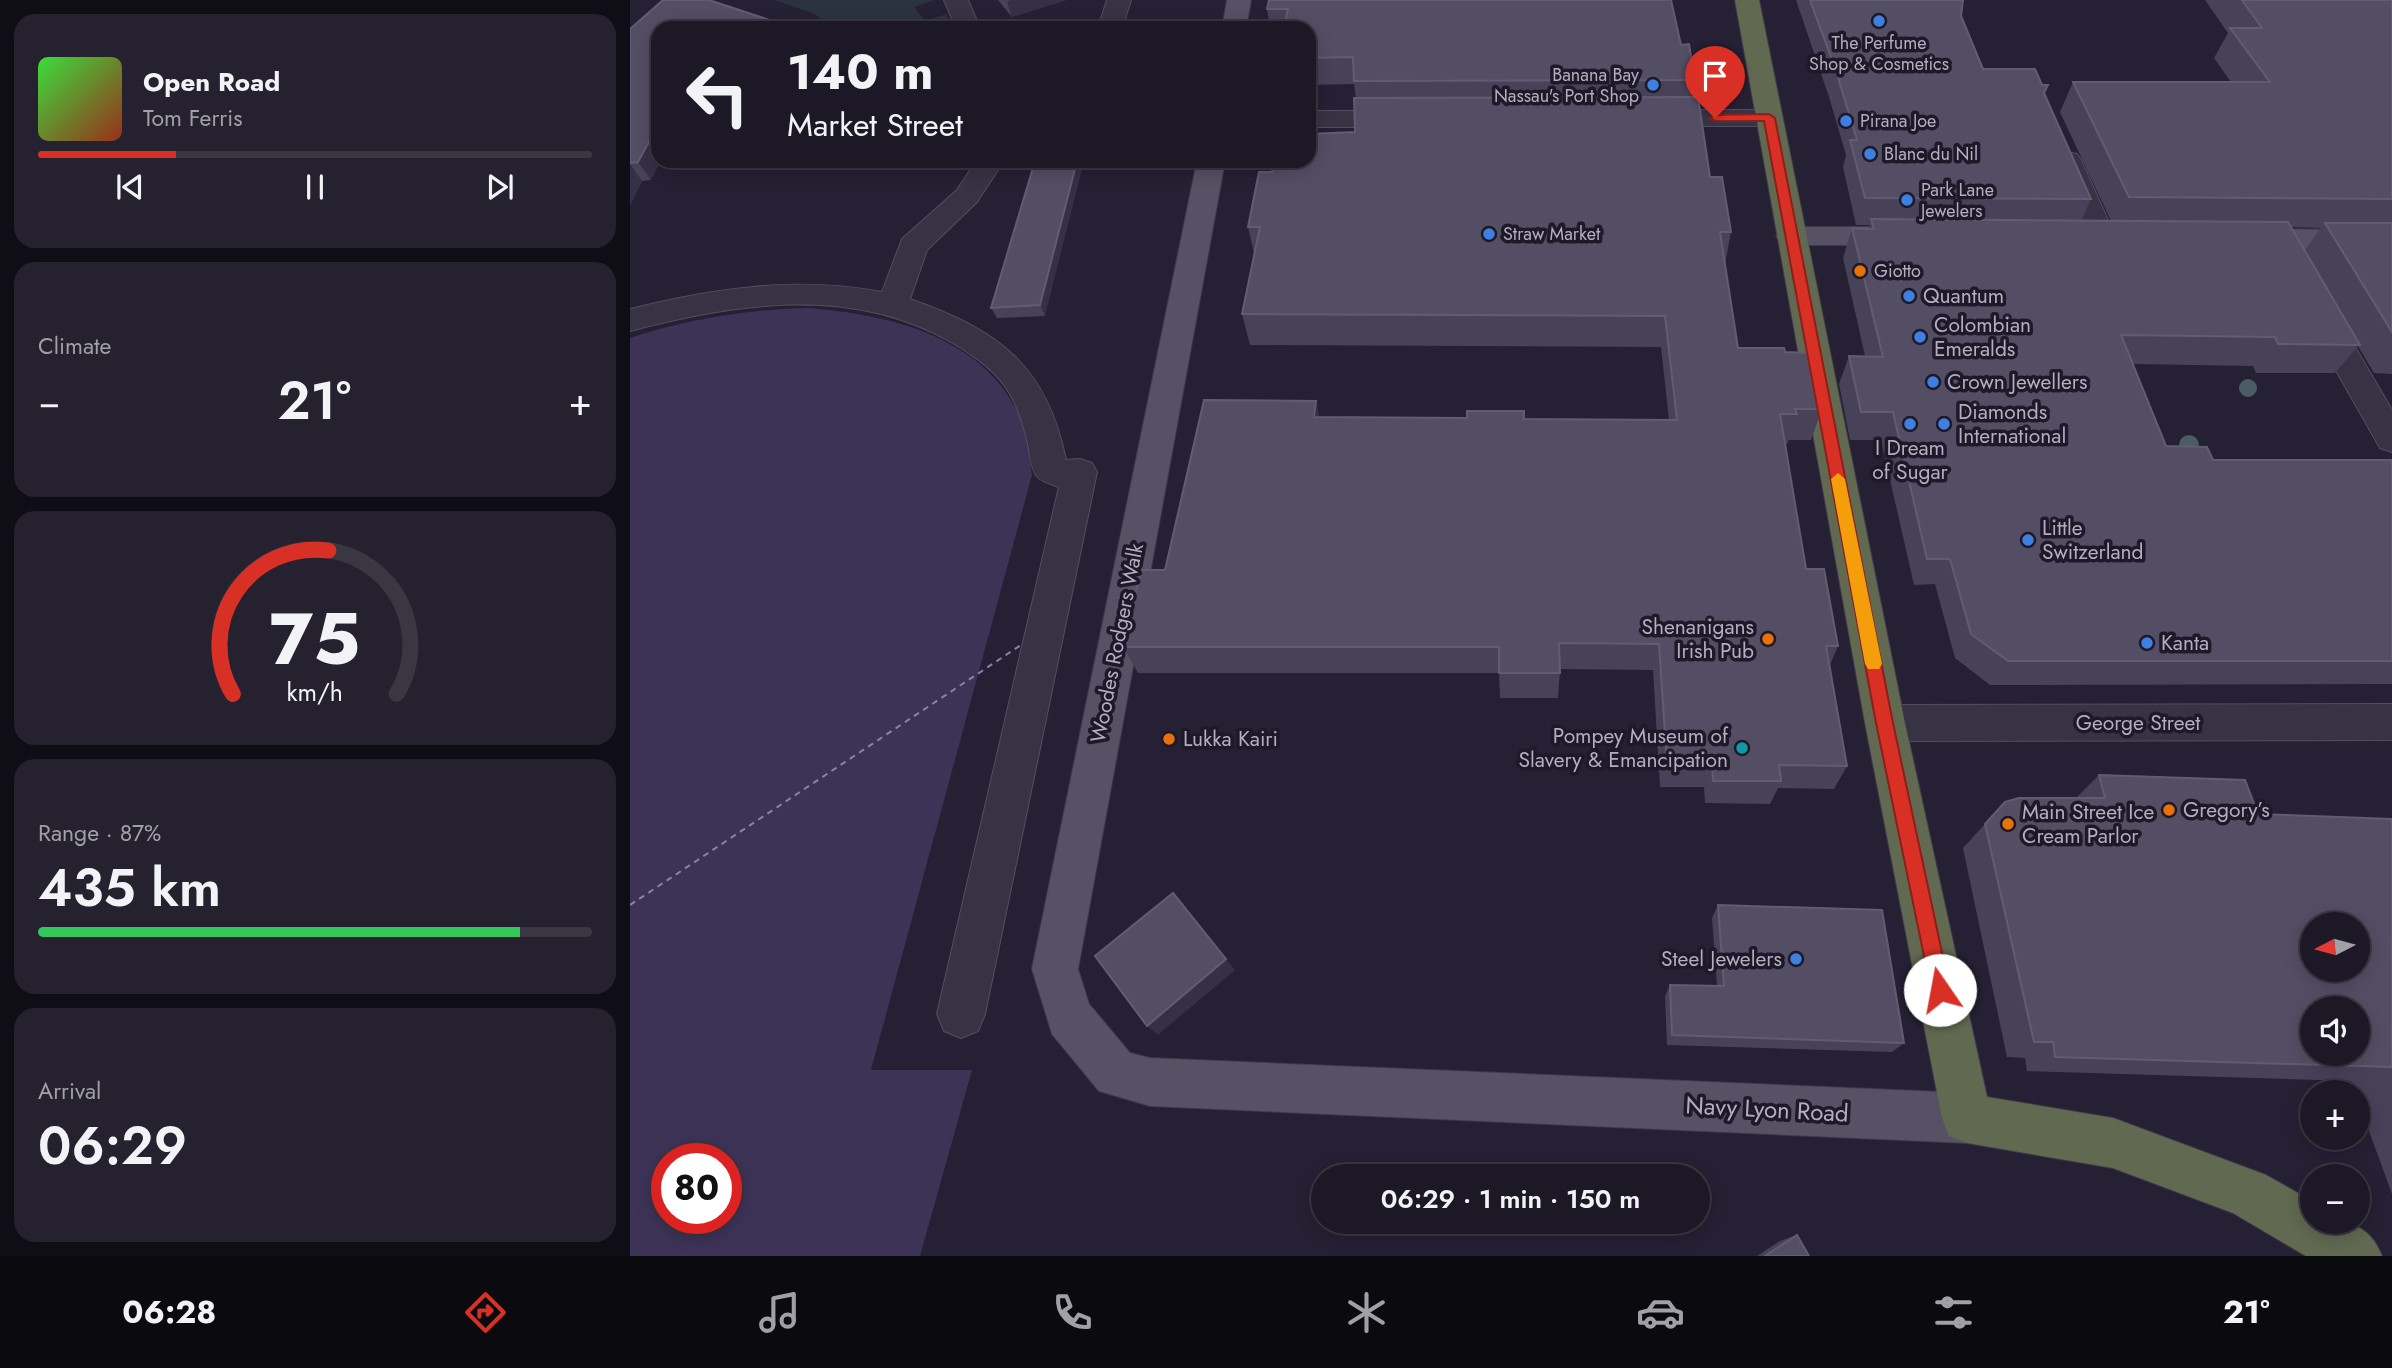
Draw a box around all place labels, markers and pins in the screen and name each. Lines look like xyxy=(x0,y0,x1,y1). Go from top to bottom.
marker: The Perfume Shop & Cosmetics xyxy=(1871,13,1887,29)
place label: The Perfume Shop & Cosmetics xyxy=(1809,30,1949,77)
pin xyxy=(1685,46,1745,118)
place label: Banana Bay Nassau's Port Shop xyxy=(1494,62,1639,109)
marker: Banana Bay Nassau's Port Shop xyxy=(1645,77,1661,93)
place label: Pirana Joe xyxy=(1860,108,1936,134)
marker: Pirana Joe xyxy=(1838,113,1854,129)
place label: Blanc du Nil xyxy=(1884,141,1978,167)
marker: Blanc du Nil xyxy=(1862,146,1878,162)
place label: Park Lane Jewelers xyxy=(1919,177,1994,224)
marker: Park Lane Jewelers xyxy=(1899,192,1915,208)
place label: Straw Market xyxy=(1503,221,1601,247)
marker: Straw Market xyxy=(1481,226,1497,242)
place label: Giotto xyxy=(1874,258,1921,284)
marker: Giotto xyxy=(1852,263,1868,279)
place label: Quantum xyxy=(1923,281,2004,311)
marker: Quantum xyxy=(1901,288,1917,304)
place label: Colombian Emeralds xyxy=(1934,310,2031,364)
marker: Colombian Emeralds xyxy=(1912,329,1928,345)
place label: Crown Jewellers xyxy=(1947,367,2088,397)
marker: Crown Jewellers xyxy=(1925,374,1941,390)
place label: Diamonds International xyxy=(1958,397,2066,451)
marker: I Dream of Sugar xyxy=(1902,416,1918,432)
marker: Diamonds International xyxy=(1936,416,1952,432)
place label: I Dream of Sugar xyxy=(1872,433,1949,487)
place label: Little Switzerland xyxy=(2042,513,2144,567)
marker: Little Switzerland xyxy=(2020,532,2036,548)
place label: Shenanigans Irish Pub xyxy=(1641,612,1754,666)
place label: Kanta xyxy=(2161,628,2209,658)
marker: Shenanigans Irish Pub xyxy=(1760,631,1776,647)
marker: Kanta xyxy=(2139,635,2155,651)
place label: Pompey Museum of Slavery & Emancipation xyxy=(1518,721,1729,775)
place label: Lukka Kairi xyxy=(1183,724,1278,754)
marker: Lukka Kairi xyxy=(1161,731,1177,747)
marker: Pompey Museum of Slavery & Emancipation xyxy=(1734,740,1750,756)
place label: Gregory’s xyxy=(2183,795,2270,825)
place label: Main Street Ice Cream Parlor xyxy=(2022,797,2154,851)
marker: Gregory’s xyxy=(2161,802,2177,818)
marker: Main Street Ice Cream Parlor xyxy=(2000,816,2016,832)
place label: Steel Jewelers xyxy=(1661,944,1782,974)
marker: Steel Jewelers xyxy=(1788,951,1804,967)

